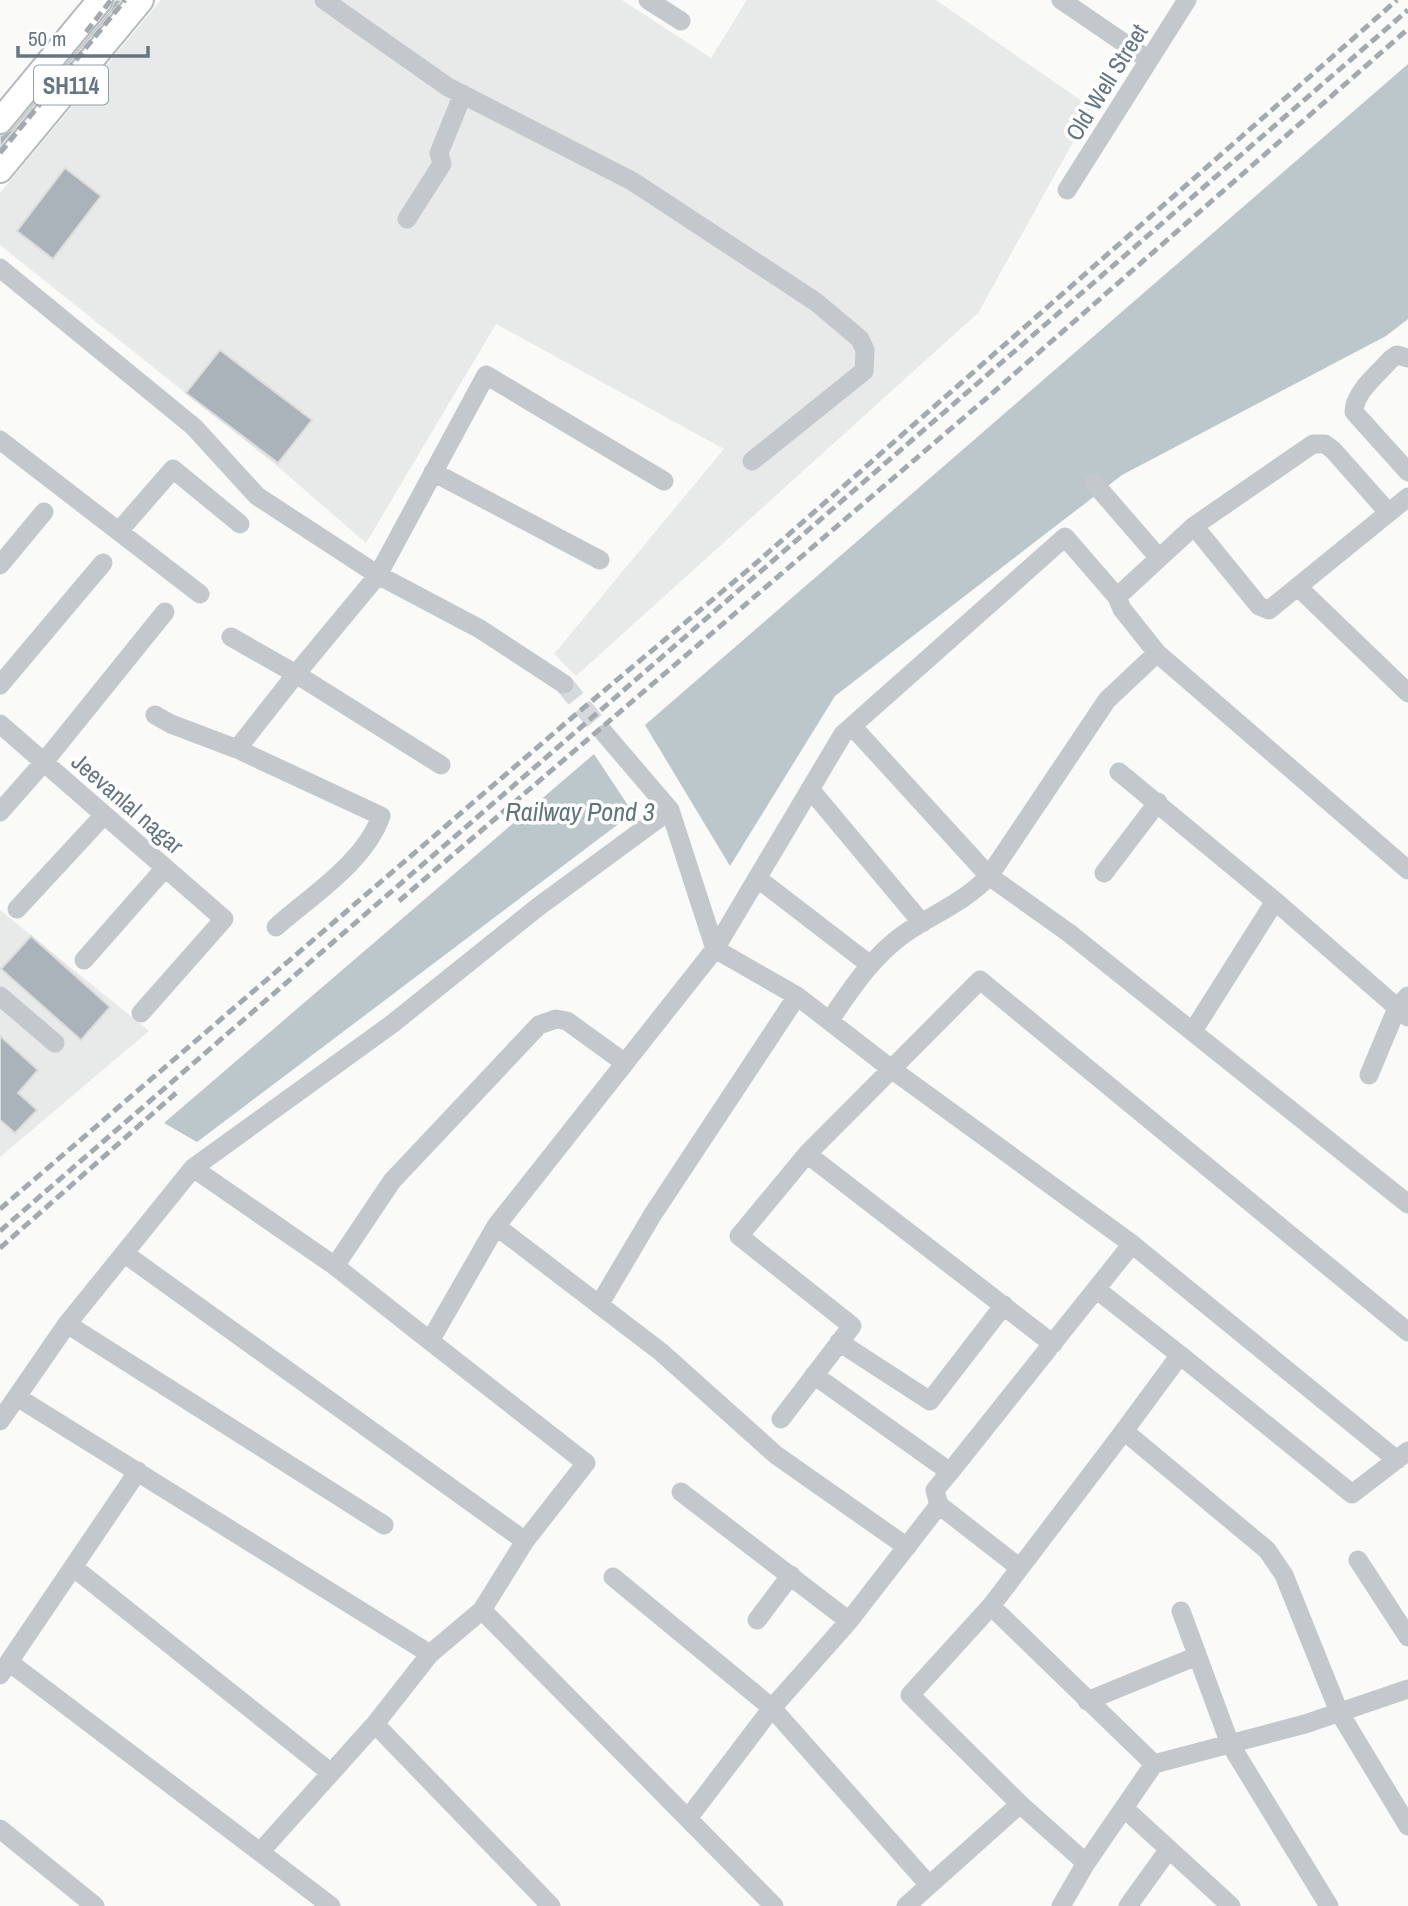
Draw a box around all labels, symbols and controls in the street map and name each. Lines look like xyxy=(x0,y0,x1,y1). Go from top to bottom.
scale bar xyxy=(18,14,147,58)
street label: Old Well Street xyxy=(1057,17,1155,146)
text: 50 m xyxy=(28,24,66,53)
road number: SH114 xyxy=(34,66,108,104)
street label: Jeevanlal nagar xyxy=(65,745,191,861)
water label: Railway Pond 3 xyxy=(505,794,655,829)

